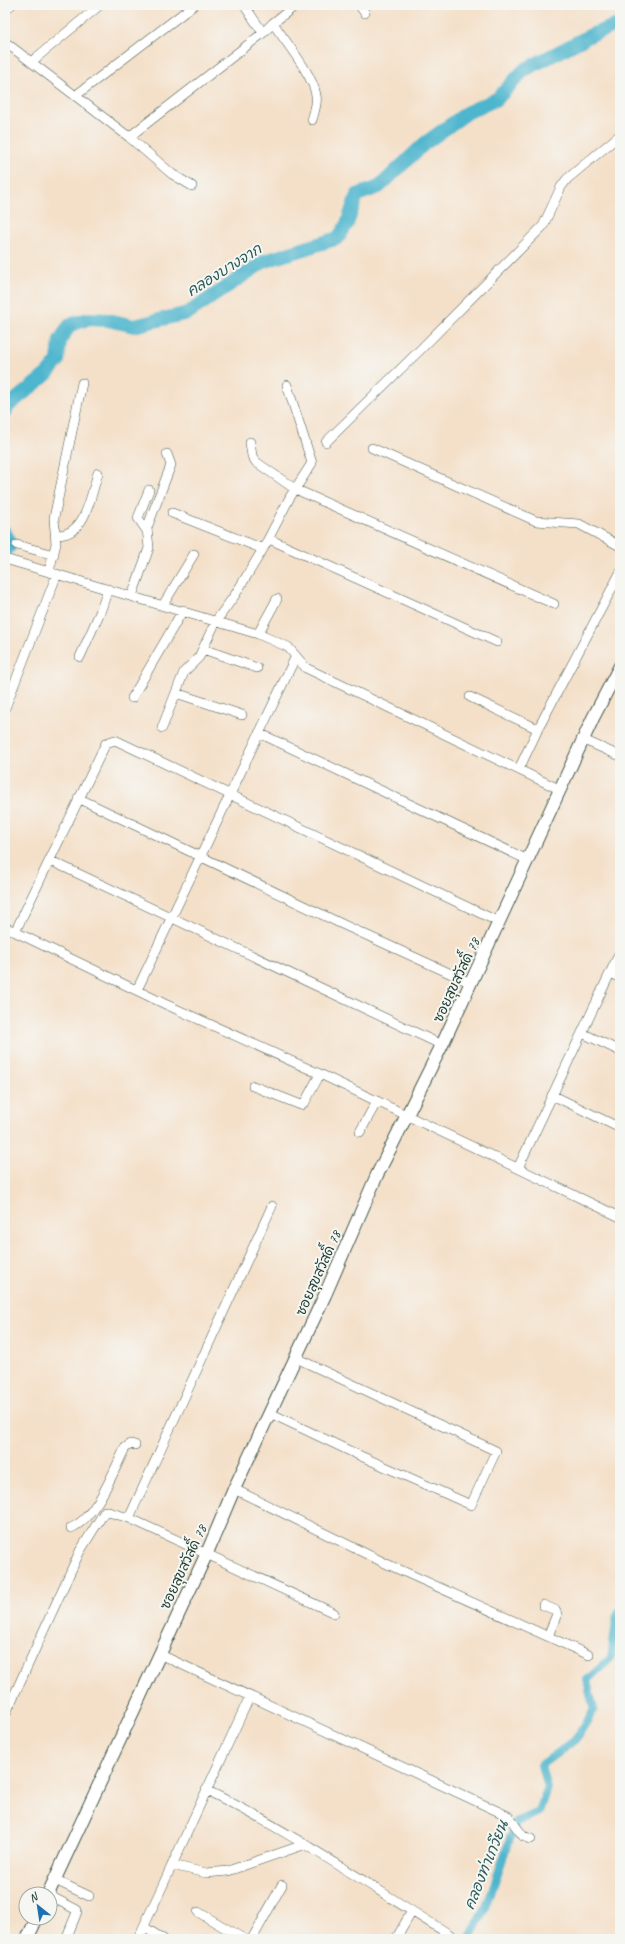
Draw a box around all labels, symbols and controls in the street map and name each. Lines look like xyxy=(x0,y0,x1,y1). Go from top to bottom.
water label: คลองบางจาก xyxy=(183,239,266,301)
street label: ซอยสุขสวัสดิ์ 78 xyxy=(426,932,485,1026)
street label: ซอยสุขสวัสดิ์ 78 xyxy=(289,1225,346,1319)
street label: ซอยสุขสวัสดิ์ 78 xyxy=(153,1519,212,1613)
water label: คลองท่าเกวียน xyxy=(459,1817,513,1912)
north arrow xyxy=(18,1886,58,1926)
text: N xyxy=(27,1888,41,1905)

